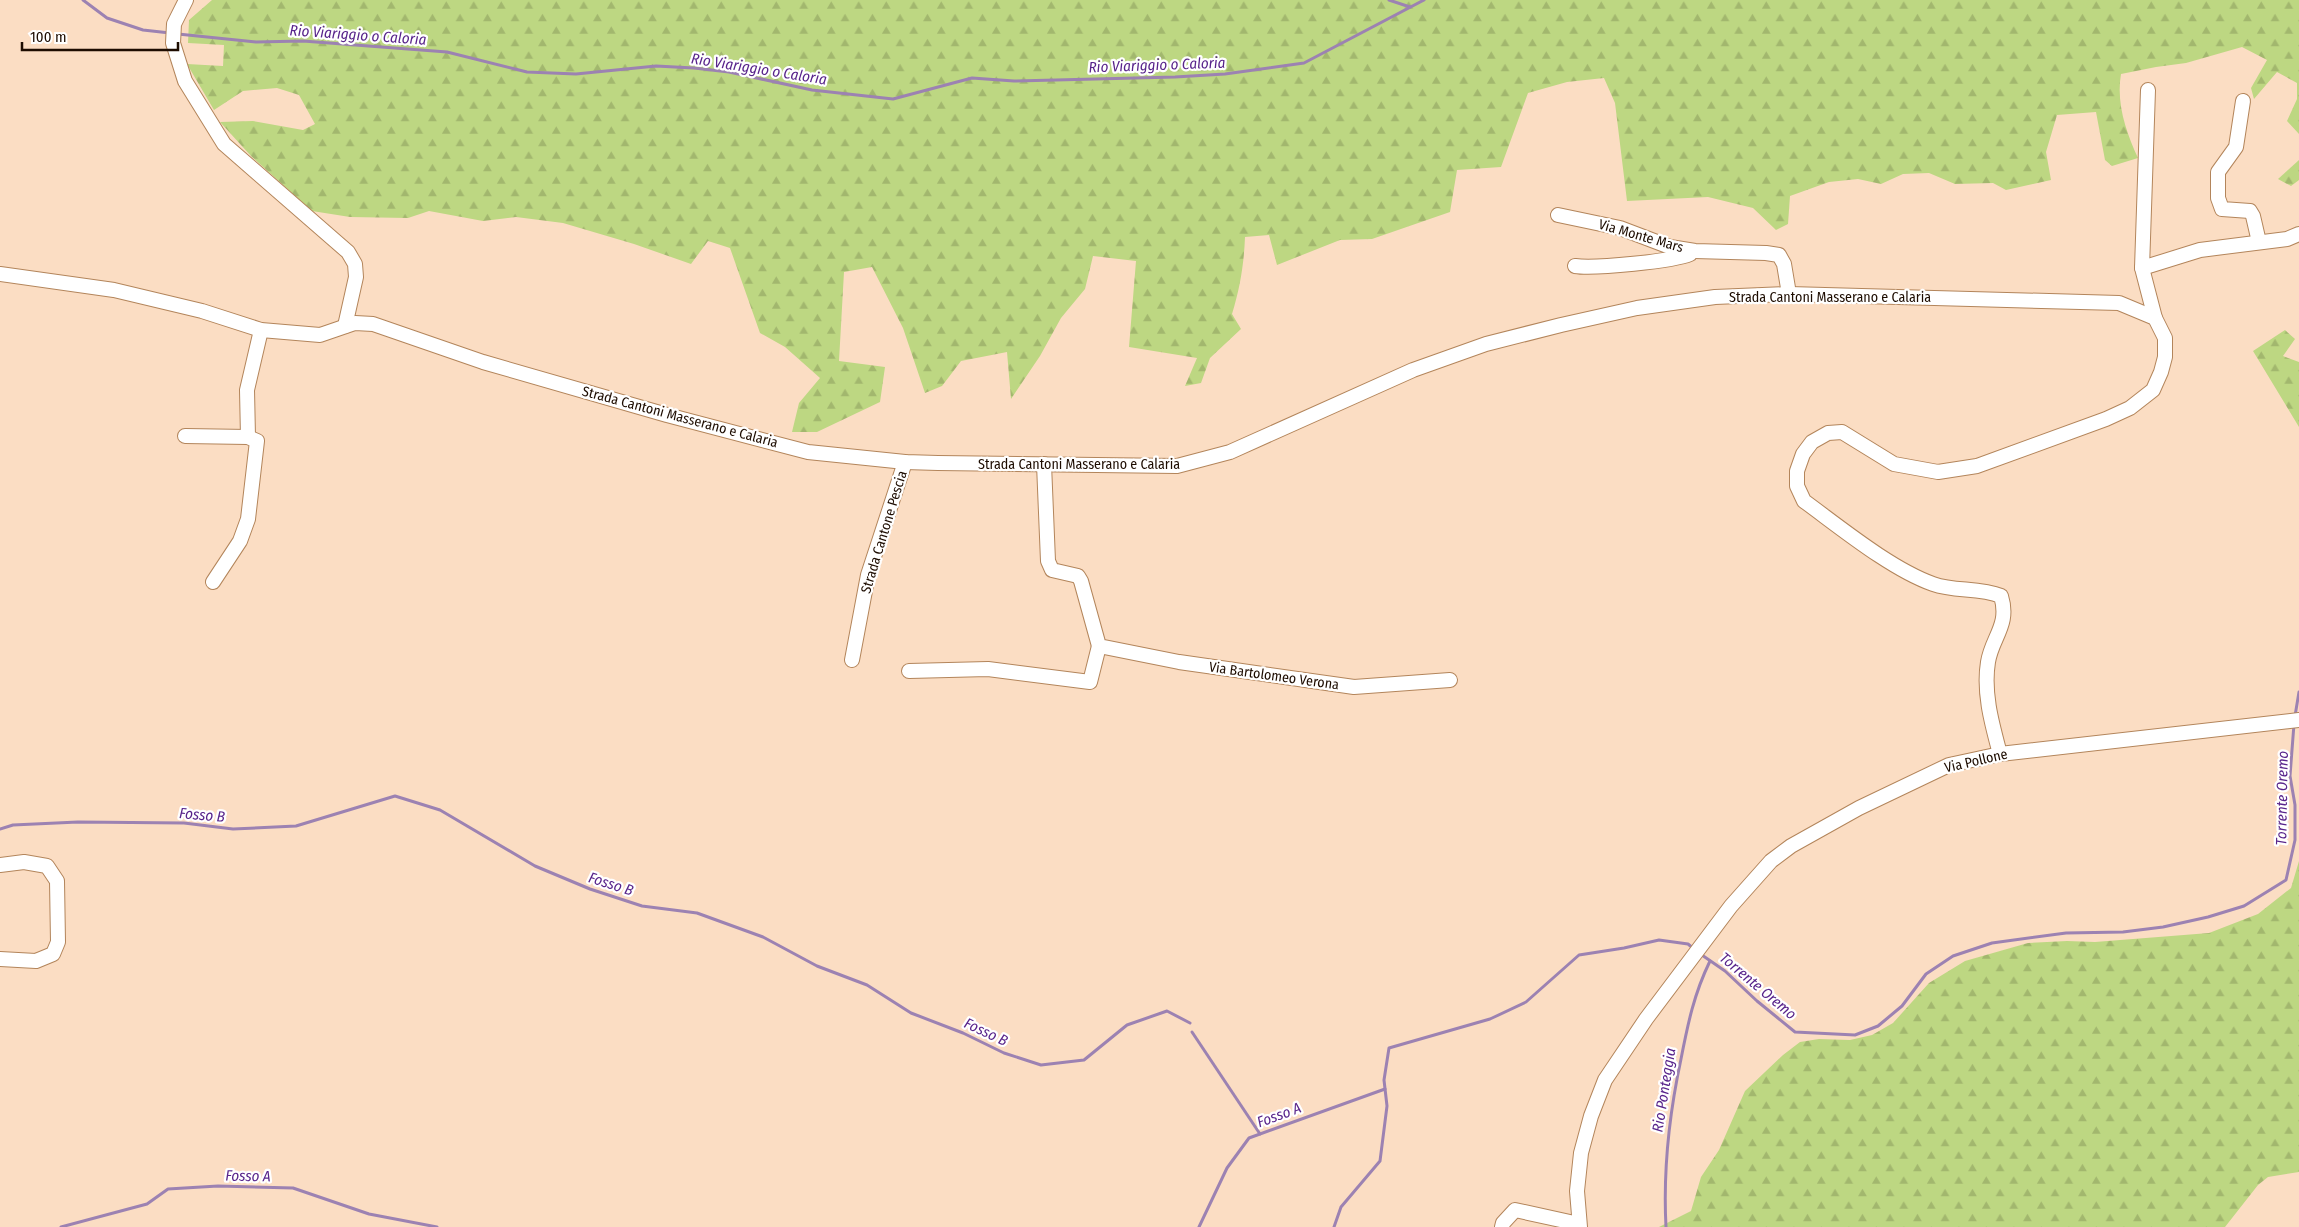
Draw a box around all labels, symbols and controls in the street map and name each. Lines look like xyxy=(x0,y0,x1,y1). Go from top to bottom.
scale bar xyxy=(22,20,179,52)
water label: Rio Viariggio o Caloria xyxy=(289,21,427,49)
text: 100 m xyxy=(30,28,67,46)
water label: Rio Viariggio o Caloria xyxy=(690,49,828,89)
water label: Rio Viariggio o Caloria xyxy=(1088,54,1226,76)
street label: Via Monte Mars xyxy=(1597,216,1685,256)
street label: Strada Cantoni Masserano e Calaria xyxy=(1729,289,1931,306)
street label: Strada Cantoni Masserano e Calaria xyxy=(580,383,780,451)
street label: Strada Cantoni Masserano e Calaria xyxy=(978,456,1180,473)
street label: Strada Cantone Pescia xyxy=(857,469,911,595)
street label: Via Bartolomeo Verona xyxy=(1208,658,1340,694)
street label: Via Pollone xyxy=(1943,745,2009,776)
water label: Torrente Oremo xyxy=(2272,750,2292,845)
water label: Fosso B xyxy=(178,804,226,826)
water label: Fosso B xyxy=(586,868,636,900)
water label: Torrente Oremo xyxy=(1716,949,1800,1023)
water label: Fosso B xyxy=(961,1014,1011,1050)
water label: Rio Ponteggia xyxy=(1648,1046,1680,1133)
water label: Fosso A xyxy=(1255,1099,1304,1131)
water label: Fosso A xyxy=(225,1167,271,1185)

